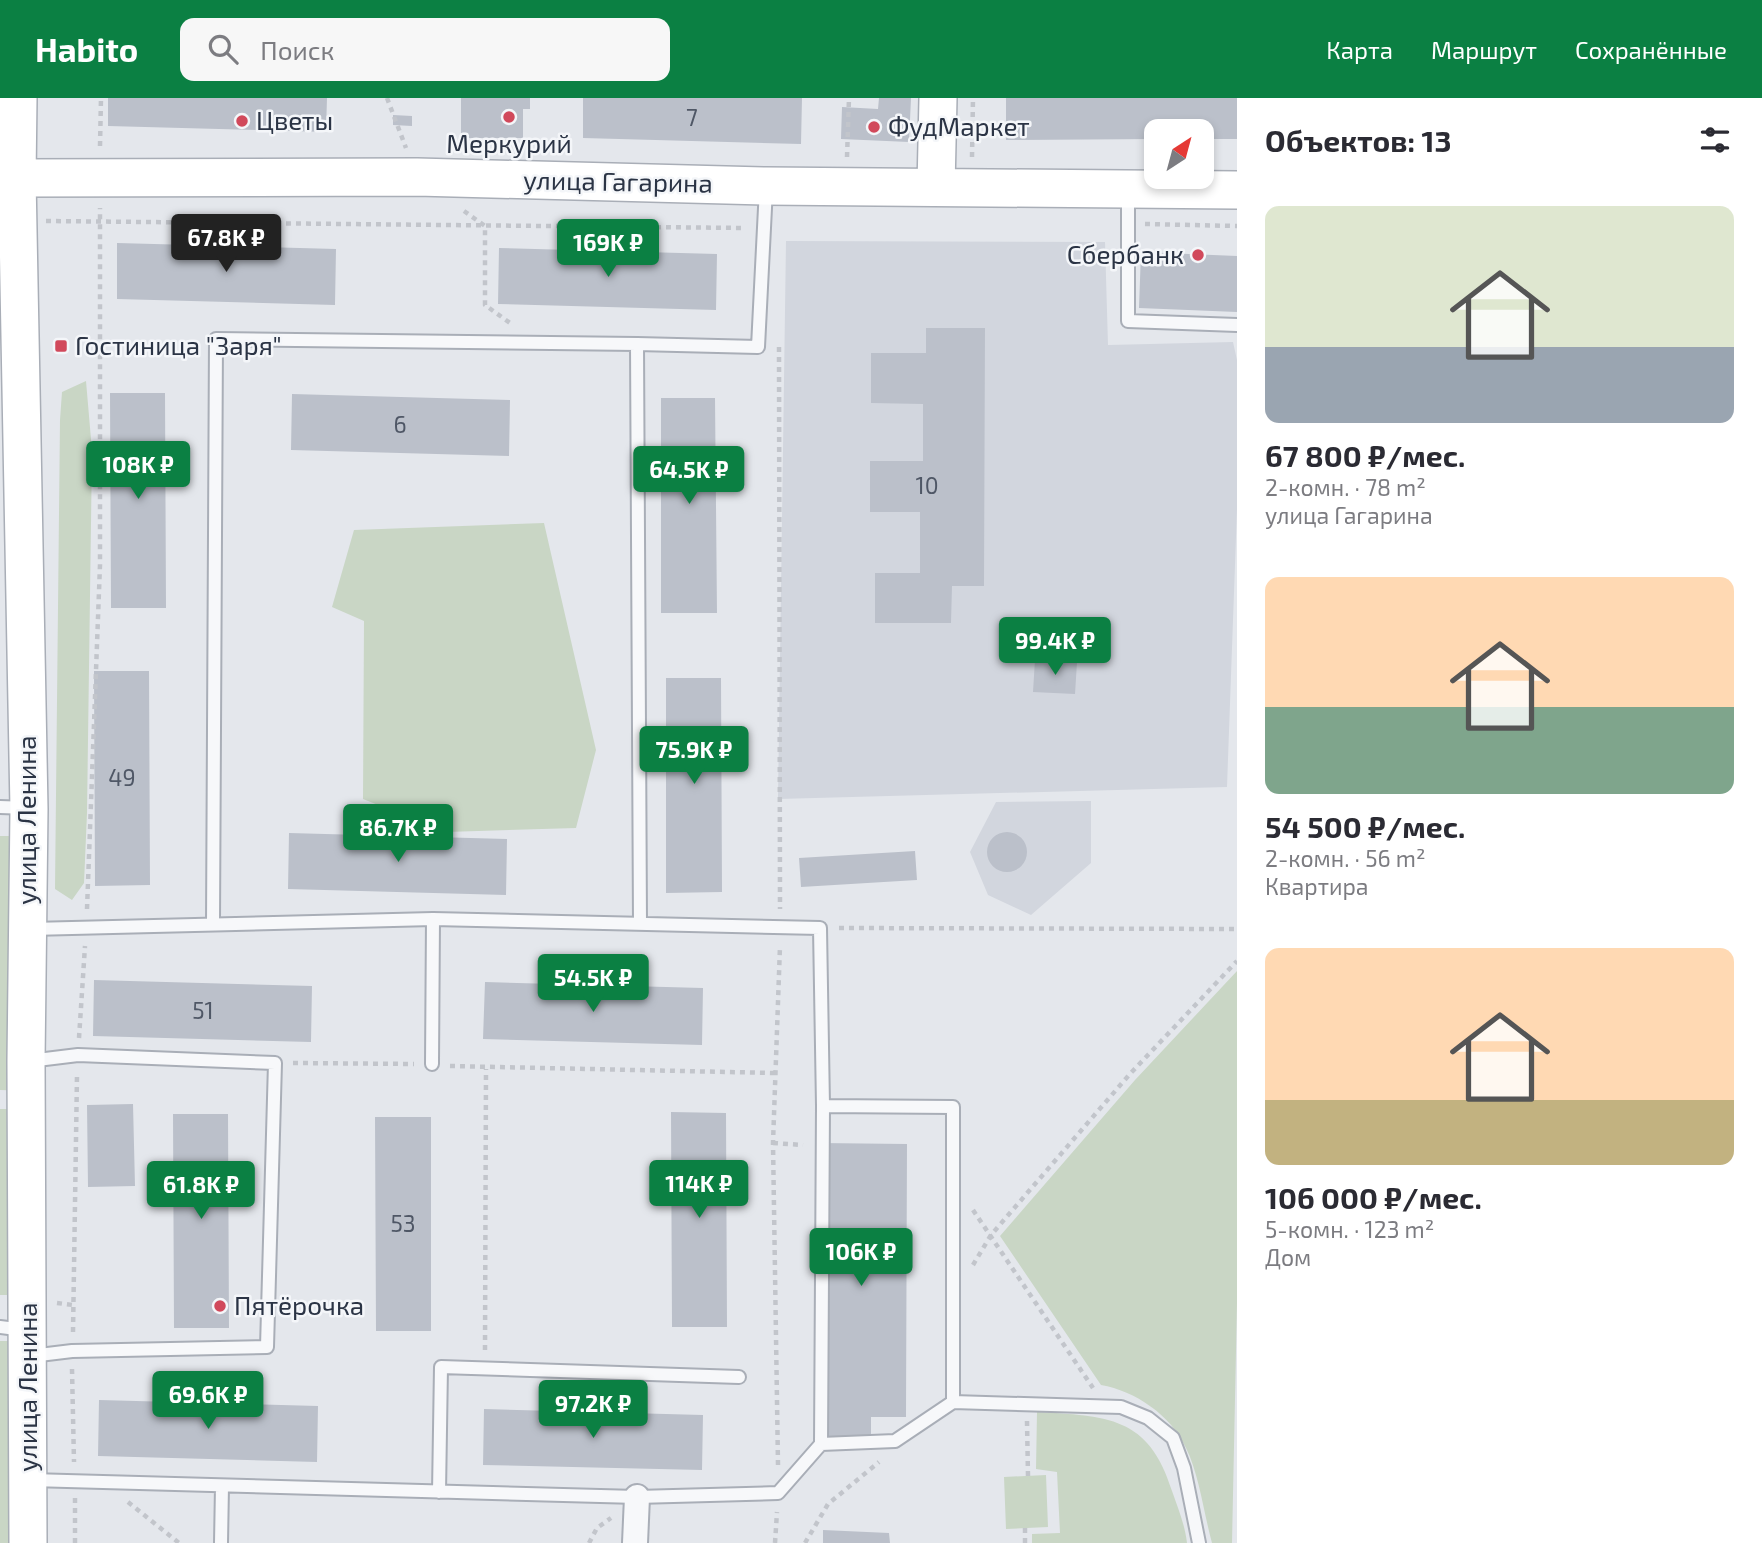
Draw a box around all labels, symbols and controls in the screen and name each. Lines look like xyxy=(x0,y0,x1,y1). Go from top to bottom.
search box xyxy=(180,18,670,81)
text: Habito xyxy=(35,29,138,69)
icon: search xyxy=(204,30,242,68)
text: Поиск xyxy=(260,34,335,65)
text: Карта xyxy=(1326,35,1393,64)
text: Маршрут xyxy=(1431,35,1537,64)
text: Сохранённые xyxy=(1575,35,1727,64)
house number: 7 xyxy=(686,103,698,131)
place label: Цветы xyxy=(256,104,333,135)
marker: Меркурий xyxy=(501,109,517,125)
place label: ФудМаркет xyxy=(888,110,1030,142)
marker: Цветы xyxy=(234,113,250,129)
marker: ФудМаркет xyxy=(866,119,882,135)
north arrow xyxy=(1144,119,1214,189)
map controls xyxy=(1144,119,1214,189)
icon: filters xyxy=(1696,121,1734,159)
text: Объектов: 13 xyxy=(1265,122,1452,158)
place label: Меркурий xyxy=(446,127,572,159)
street label: улица Гагарина xyxy=(523,163,713,199)
pin: 67.8K ₽ xyxy=(161,214,291,274)
pin: 169K ₽ xyxy=(551,220,665,279)
text: 67.8K ₽ xyxy=(187,223,265,251)
text: 169K ₽ xyxy=(573,228,643,256)
place label: Сбербанк xyxy=(1067,238,1184,269)
marker: Сбербанк xyxy=(1190,247,1206,263)
icon: home xyxy=(1437,252,1563,378)
place label: Гостиница "Заря" xyxy=(75,329,282,360)
marker: Гостиница "Заря" xyxy=(53,338,69,354)
house number: 6 xyxy=(393,410,407,438)
text: 67 800 ₽/мес. xyxy=(1265,437,1465,473)
pin: 108K ₽ xyxy=(81,442,195,501)
pin: 64.5K ₽ xyxy=(624,446,754,506)
text: 108K ₽ xyxy=(102,450,174,478)
text: 64.5K ₽ xyxy=(649,455,729,483)
house number: 10 xyxy=(915,471,939,499)
text: 2-комн. · 78 m² xyxy=(1265,473,1426,501)
text: улица Гагарина xyxy=(1265,501,1433,529)
pin: 99.4K ₽ xyxy=(990,618,1120,677)
icon: home xyxy=(1437,623,1563,749)
text: 99.4K ₽ xyxy=(1015,626,1095,654)
pin: 75.9K ₽ xyxy=(629,726,759,786)
street label: улица Ленина xyxy=(10,735,42,905)
text: 75.9K ₽ xyxy=(656,735,732,763)
house number: 49 xyxy=(108,763,136,791)
pin: 86.7K ₽ xyxy=(333,804,463,864)
text: 54 500 ₽/мес. xyxy=(1265,808,1465,844)
text: 86.7K ₽ xyxy=(359,813,437,841)
text: 2-комн. · 56 m² xyxy=(1265,844,1425,872)
text: Квартира xyxy=(1265,872,1369,900)
pin: 54.5K ₽ xyxy=(528,954,658,1014)
text: 54.5K ₽ xyxy=(554,963,632,991)
icon: home xyxy=(1437,994,1563,1120)
house number: 51 xyxy=(192,996,214,1024)
pin: 114K ₽ xyxy=(642,1160,756,1220)
pin: 61.8K ₽ xyxy=(136,1162,266,1221)
text: 114K ₽ xyxy=(665,1169,733,1197)
text: 61.8K ₽ xyxy=(163,1170,239,1198)
text: 106 000 ₽/мес. xyxy=(1265,1179,1482,1215)
house number: 53 xyxy=(390,1209,416,1237)
text: 5-комн. · 123 m² xyxy=(1265,1215,1434,1243)
pin: 106K ₽ xyxy=(804,1228,918,1288)
text: 106K ₽ xyxy=(826,1237,896,1265)
text: Дом xyxy=(1265,1243,1311,1271)
place label: Пятёрочка xyxy=(234,1289,364,1320)
marker: Пятёрочка xyxy=(212,1298,228,1314)
street label: улица Ленина xyxy=(11,1302,43,1472)
pin: 69.6K ₽ xyxy=(143,1372,273,1431)
text: 69.6K ₽ xyxy=(168,1380,248,1408)
pin: 97.2K ₽ xyxy=(528,1380,658,1440)
text: 97.2K ₽ xyxy=(555,1389,631,1417)

